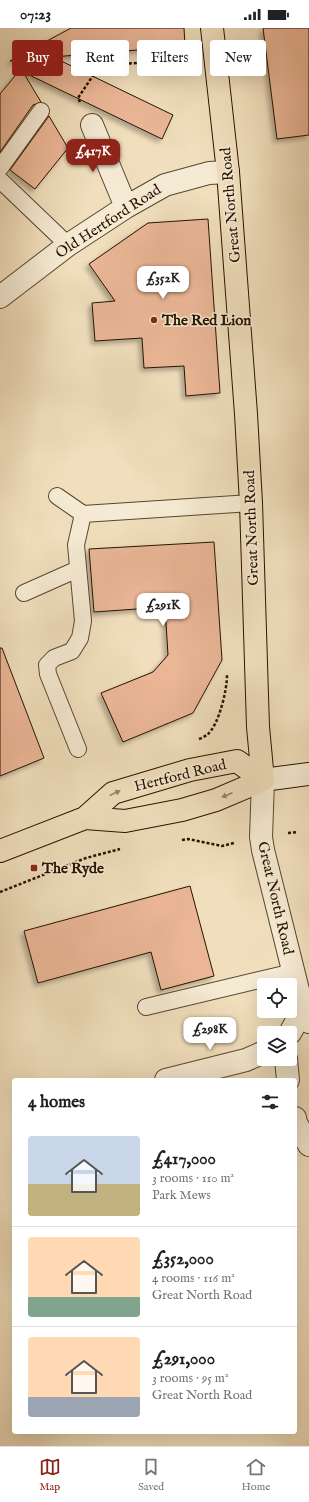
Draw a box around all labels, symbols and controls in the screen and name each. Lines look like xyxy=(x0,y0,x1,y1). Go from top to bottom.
text: 07:23 xyxy=(20,5,51,24)
chip: Buy xyxy=(12,40,63,76)
chip: Rent xyxy=(71,40,129,76)
chip: Filters xyxy=(137,40,202,76)
chip: New xyxy=(210,40,266,76)
pin: £417K xyxy=(65,139,121,173)
text: £417K xyxy=(75,143,111,160)
street label: Great North Road xyxy=(216,146,245,263)
street label: Old Hertford Road xyxy=(52,180,165,263)
pin: £352K xyxy=(135,266,191,300)
text: £352K xyxy=(146,270,180,287)
place label: The Red Lion xyxy=(161,311,251,330)
marker: The Red Lion xyxy=(149,315,159,325)
street label: Great North Road xyxy=(240,469,263,586)
pin: £291K xyxy=(135,593,191,627)
text: £291K xyxy=(146,597,180,614)
street label: Hertford Road xyxy=(132,755,229,796)
one-way arrow xyxy=(110,790,121,796)
one-way arrow xyxy=(221,793,233,799)
street label: Great North Road xyxy=(253,840,298,958)
place label: The Ryde xyxy=(41,859,104,878)
marker: The Ryde xyxy=(29,863,39,873)
map controls xyxy=(257,978,297,1066)
button: locate xyxy=(257,978,297,1018)
pin: £298K xyxy=(182,1017,238,1051)
text: £298K xyxy=(192,1021,228,1038)
button: layers xyxy=(257,1026,297,1066)
icon: filters xyxy=(259,1091,281,1113)
text: 4 homes xyxy=(28,1092,85,1113)
text: £417,000 xyxy=(152,1149,216,1170)
icon: home xyxy=(60,1152,108,1200)
text: 3 rooms · 110 m² xyxy=(152,1170,234,1187)
text: Park Mews xyxy=(152,1187,211,1204)
text: £352,000 xyxy=(152,1249,214,1270)
icon: home xyxy=(60,1253,108,1301)
text: 4 rooms · 116 m² xyxy=(152,1270,235,1287)
text: Great North Road xyxy=(152,1287,252,1304)
text: £291,000 xyxy=(152,1349,215,1370)
icon: home xyxy=(60,1353,108,1401)
text: 3 rooms · 95 m² xyxy=(152,1370,229,1387)
text: Great North Road xyxy=(152,1387,252,1404)
tab: Map xyxy=(39,1456,61,1494)
tab: Saved xyxy=(138,1456,164,1494)
tab: Home xyxy=(242,1456,270,1494)

